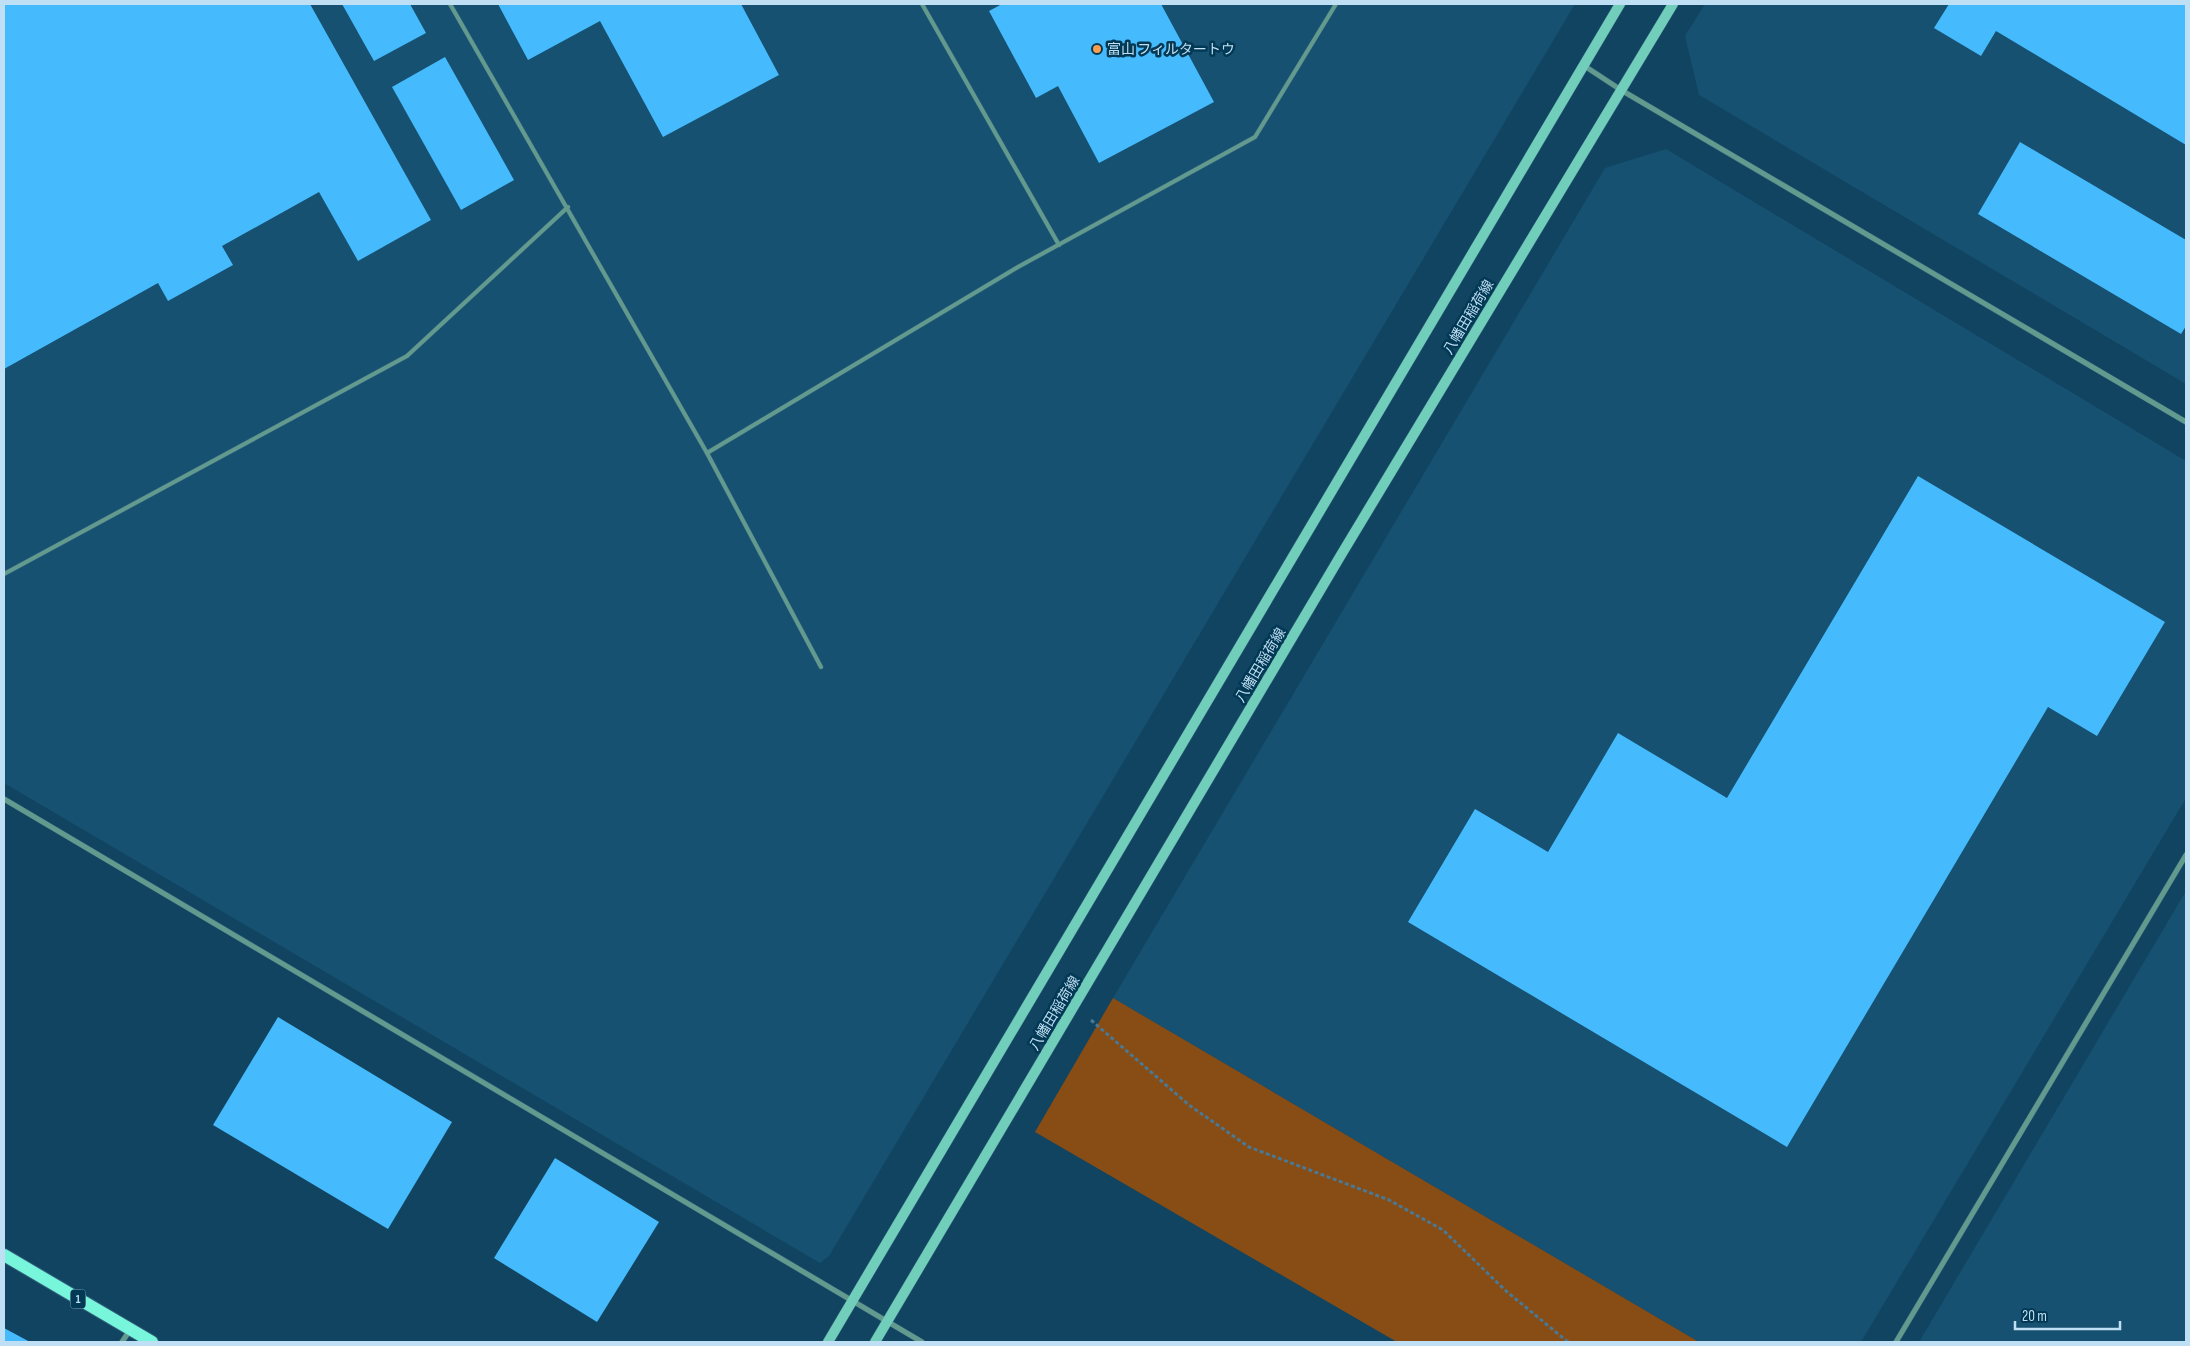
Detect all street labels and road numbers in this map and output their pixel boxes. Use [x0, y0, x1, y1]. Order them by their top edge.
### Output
street label: 八幡田稲荷線 [1440, 277, 1497, 358]
street label: 八幡田稲荷線 [1232, 625, 1289, 706]
street label: 八幡田稲荷線 [1026, 973, 1083, 1054]
road number: 1 [70, 1290, 86, 1308]

